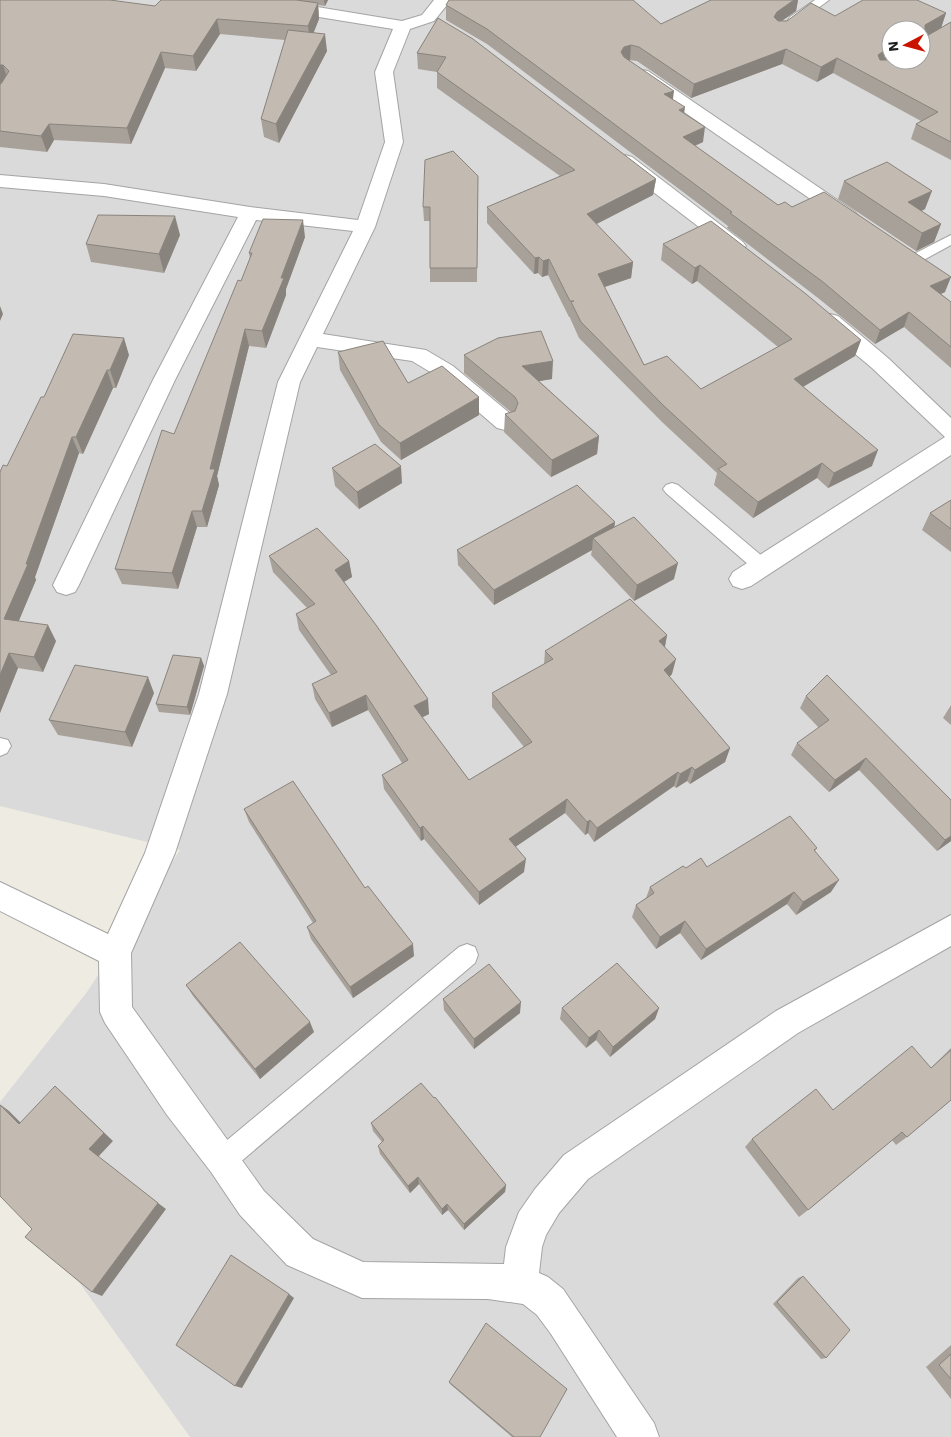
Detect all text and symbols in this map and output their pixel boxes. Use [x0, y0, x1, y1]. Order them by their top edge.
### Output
north arrow [881, 20, 931, 70]
text: N [885, 40, 902, 52]

